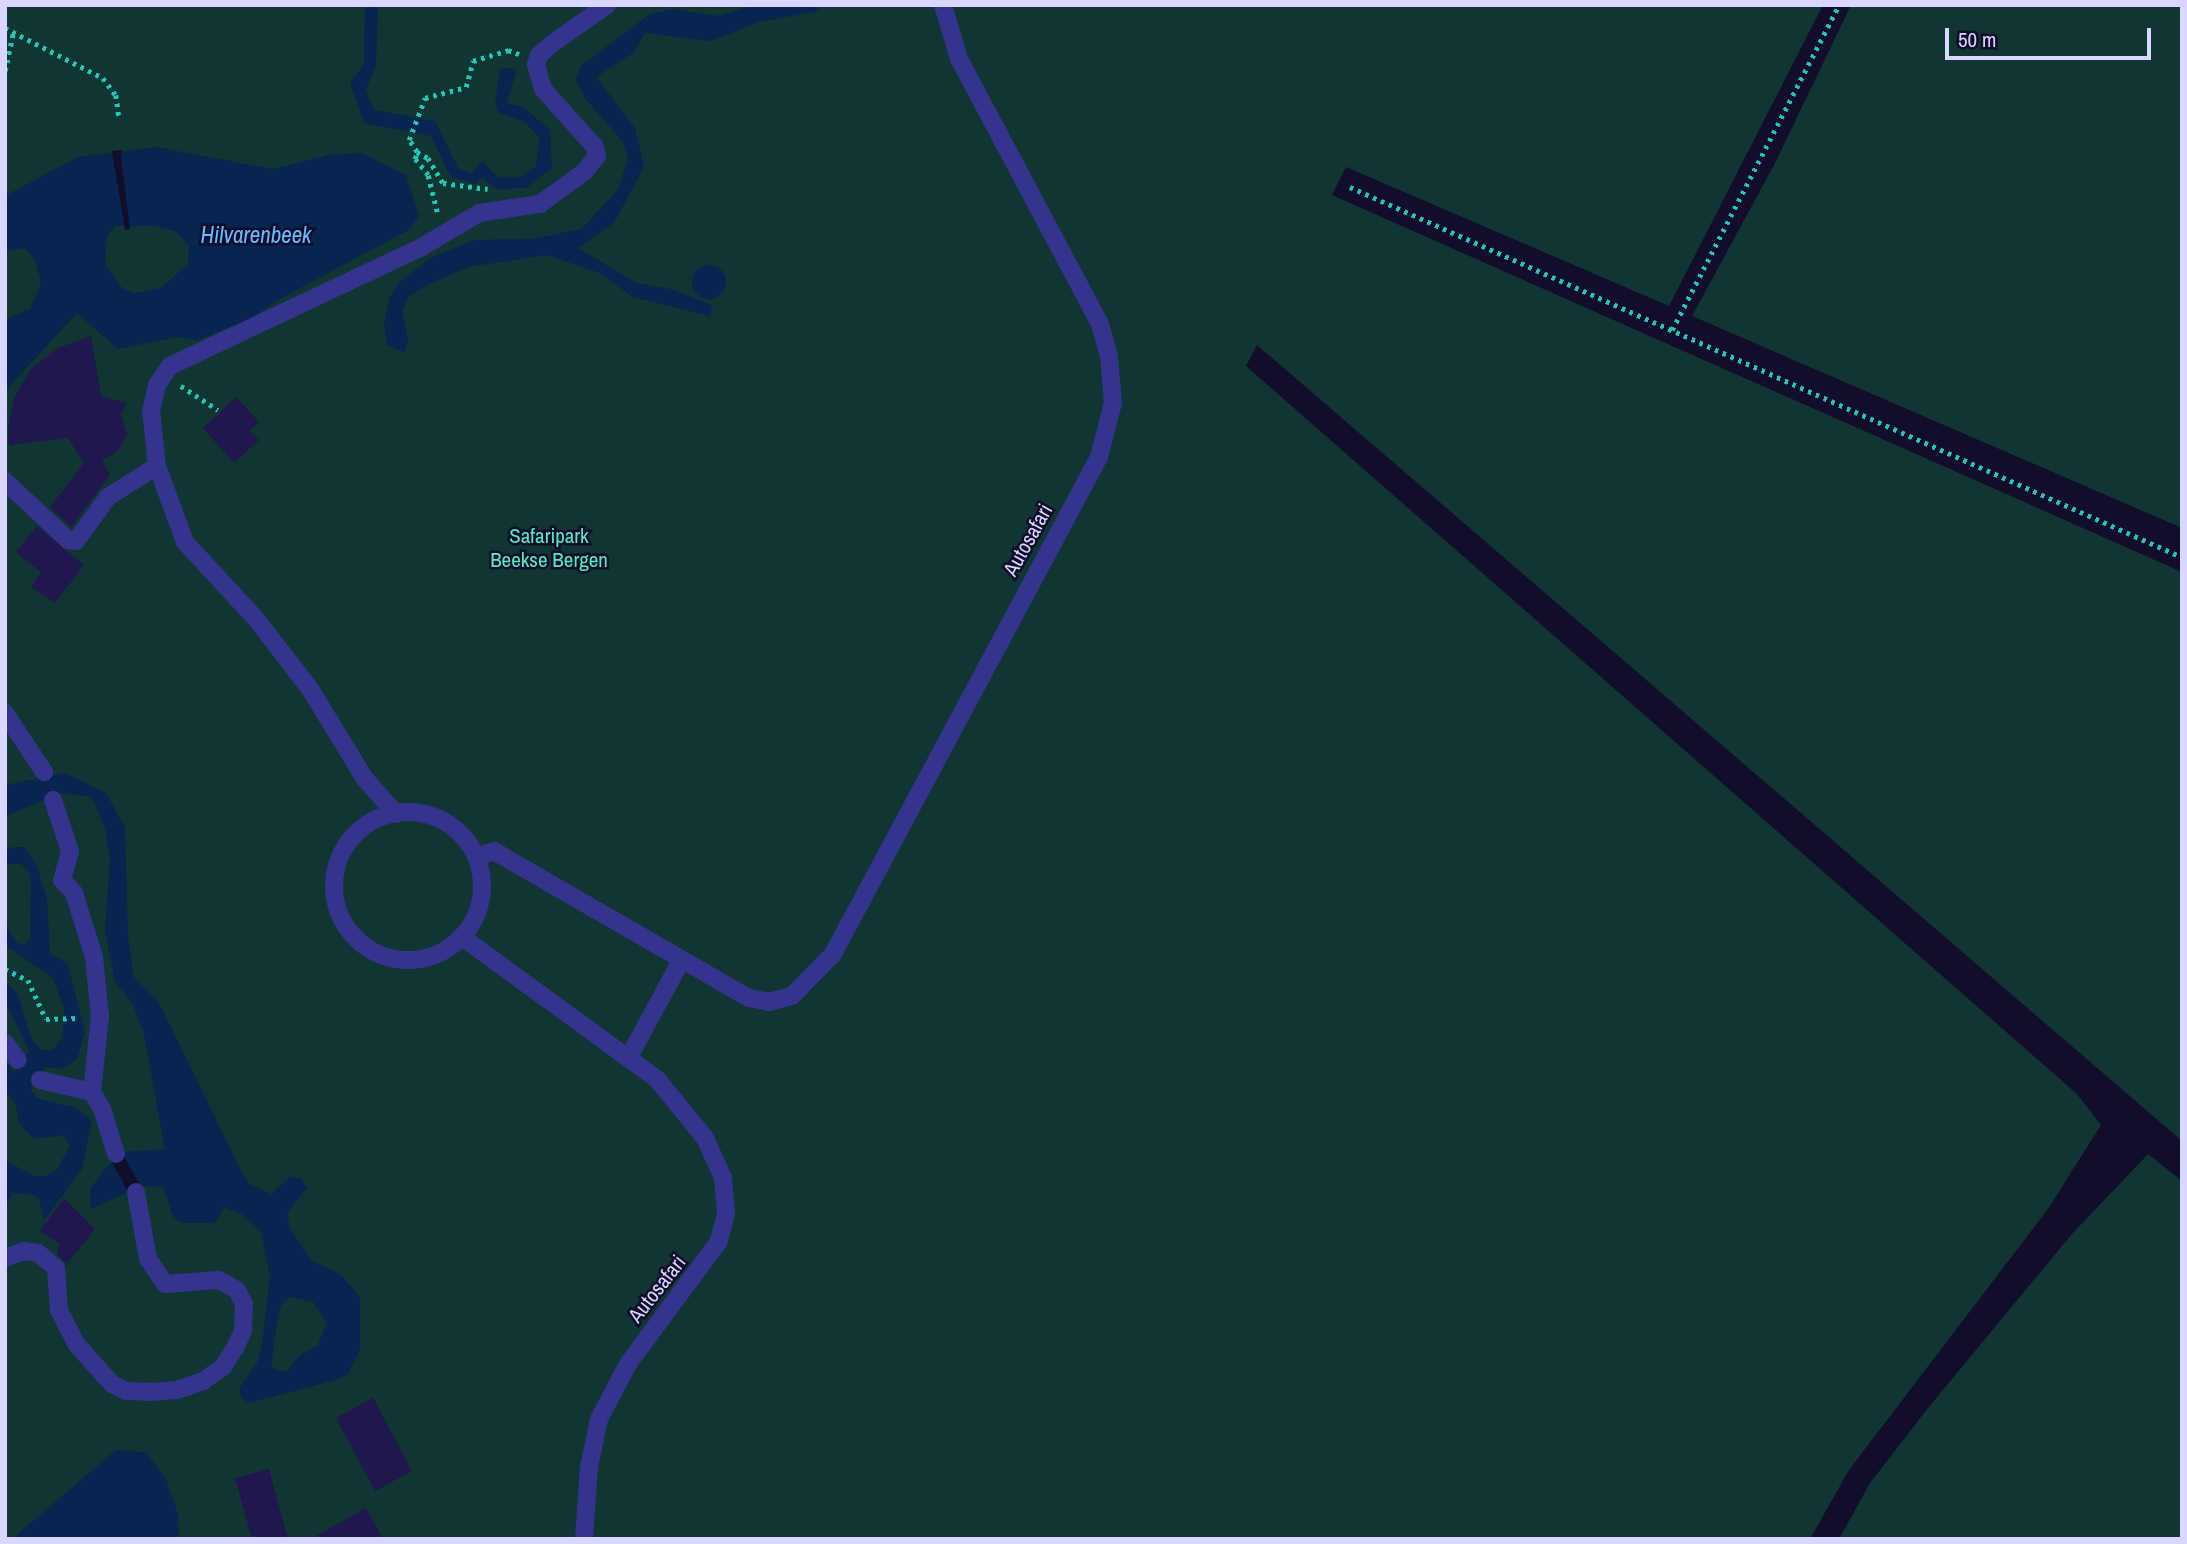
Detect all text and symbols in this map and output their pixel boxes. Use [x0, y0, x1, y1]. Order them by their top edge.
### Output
scale bar [1949, 14, 2156, 58]
text: 50 m [1958, 25, 1996, 54]
water label: Hilvarenbeek [200, 221, 312, 249]
street label: Autosafari [998, 500, 1058, 580]
park label: Safaripark Beekse Bergen [490, 523, 608, 573]
street label: Autosafari [623, 1250, 691, 1328]

